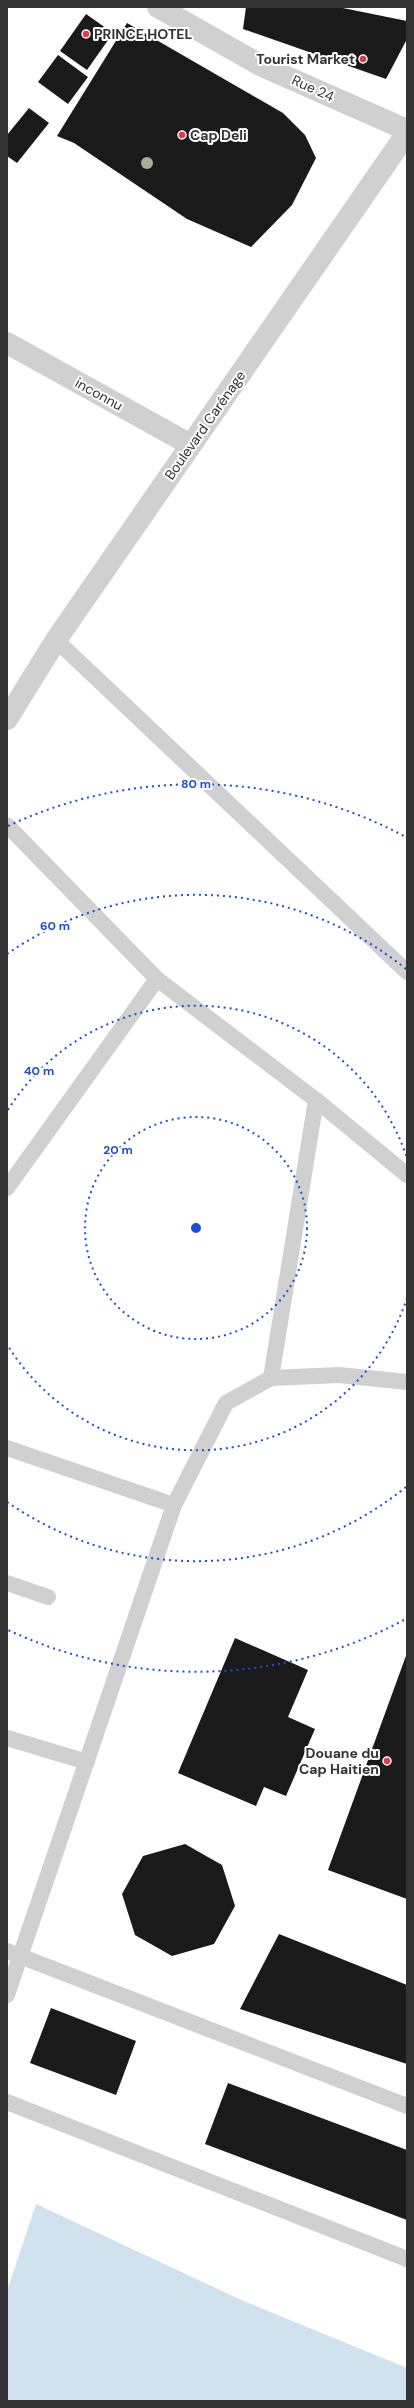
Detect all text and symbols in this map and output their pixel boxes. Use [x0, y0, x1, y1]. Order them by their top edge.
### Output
place label: PRINCE HOTEL [94, 25, 192, 43]
marker: PRINCE HOTEL [81, 29, 91, 39]
place label: Tourist Market [256, 50, 355, 68]
marker: Tourist Market [358, 54, 368, 64]
street label: Rue 24 [289, 71, 337, 105]
place label: Cap Deli [190, 126, 247, 144]
marker: Cap Deli [177, 130, 187, 140]
street label: Boulevard Carénage [161, 367, 249, 483]
street label: inconnu [72, 374, 126, 414]
text: 80 m [181, 776, 211, 792]
text: 60 m [40, 918, 70, 934]
text: 40 m [24, 1063, 54, 1079]
text: 20 m [103, 1142, 133, 1158]
centre of rings [189, 1221, 203, 1235]
place label: Douane du Cap Haitien [299, 1744, 379, 1778]
marker: Douane du Cap Haitien [382, 1756, 392, 1766]

